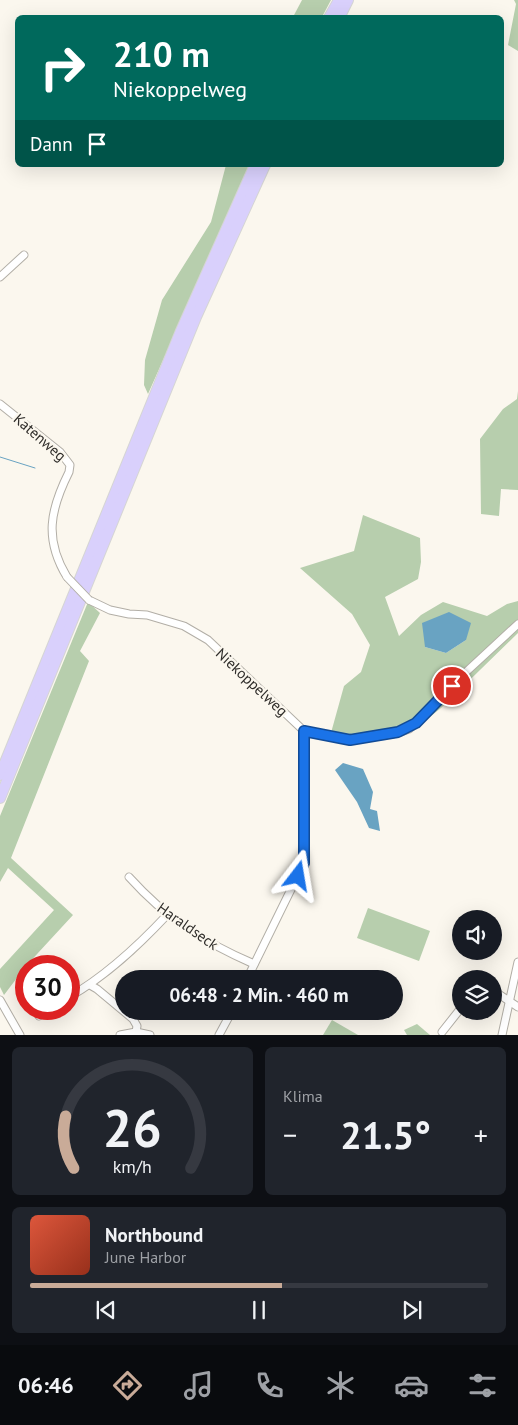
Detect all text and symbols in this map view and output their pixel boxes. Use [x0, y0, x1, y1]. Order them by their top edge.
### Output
text: 210 m [113, 31, 210, 77]
icon: right [30, 35, 95, 100]
text: Niekoppelweg [113, 75, 247, 103]
icon: arrive [83, 130, 111, 158]
text: Dann [30, 132, 73, 156]
street label: Katenweg [10, 409, 70, 465]
street label: Niekoppelweg [212, 644, 292, 720]
pin [431, 665, 473, 707]
icon: arrive [438, 672, 466, 700]
position arrow [271, 849, 323, 901]
street label: Haraldseck [154, 898, 223, 954]
map controls [452, 910, 502, 1020]
button: sound [452, 910, 502, 960]
speed limit sign: 30 [15, 955, 80, 1020]
button: layers [452, 970, 502, 1020]
text: 06:48 · 2 Min. · 460 m [169, 983, 349, 1007]
text: Klima [283, 1086, 323, 1106]
text: 26 [103, 1094, 162, 1161]
text: 21.5° [340, 1110, 431, 1159]
text: − [283, 1116, 297, 1153]
text: + [474, 1116, 488, 1153]
text: km/h [113, 1155, 152, 1178]
text: Northbound [105, 1223, 203, 1247]
text: June Harbor [105, 1247, 186, 1267]
icon: previous [92, 1296, 120, 1324]
icon: pause [245, 1296, 273, 1324]
icon: next [398, 1296, 426, 1324]
icon: directions [110, 1368, 145, 1403]
icon: music [181, 1368, 216, 1403]
icon: phone [252, 1368, 287, 1403]
icon: climate [323, 1368, 358, 1403]
icon: car [394, 1368, 429, 1403]
icon: filters [465, 1368, 500, 1403]
text: 06:46 [18, 1371, 74, 1399]

